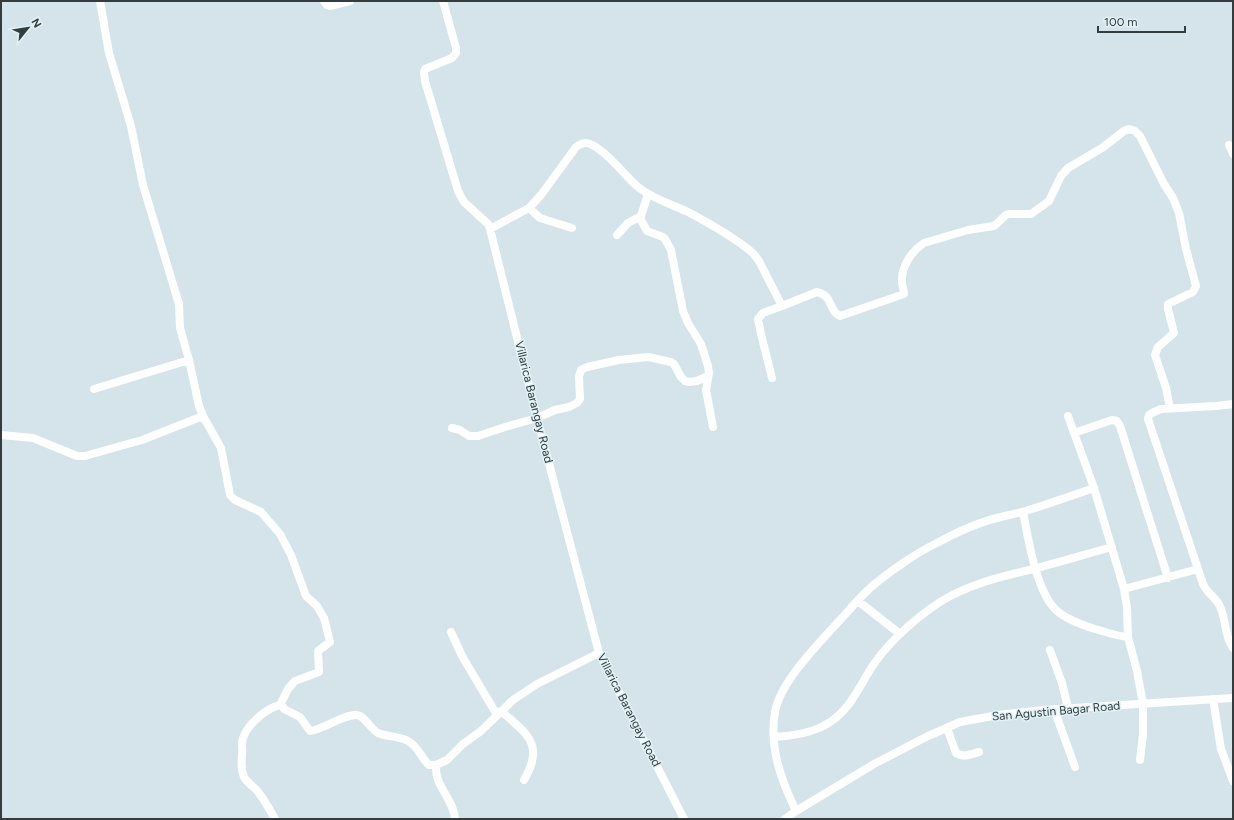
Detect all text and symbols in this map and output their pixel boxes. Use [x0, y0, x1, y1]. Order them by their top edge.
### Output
north arrow [8, 8, 48, 48]
scale bar [1098, 8, 1185, 34]
text: 100 m [1104, 15, 1138, 29]
text: N [28, 16, 44, 30]
street label: Villarica Barangay Road [512, 340, 556, 464]
street label: Villarica Barangay Road [594, 651, 664, 769]
street label: San Agustin Bagar Road [991, 698, 1121, 724]

